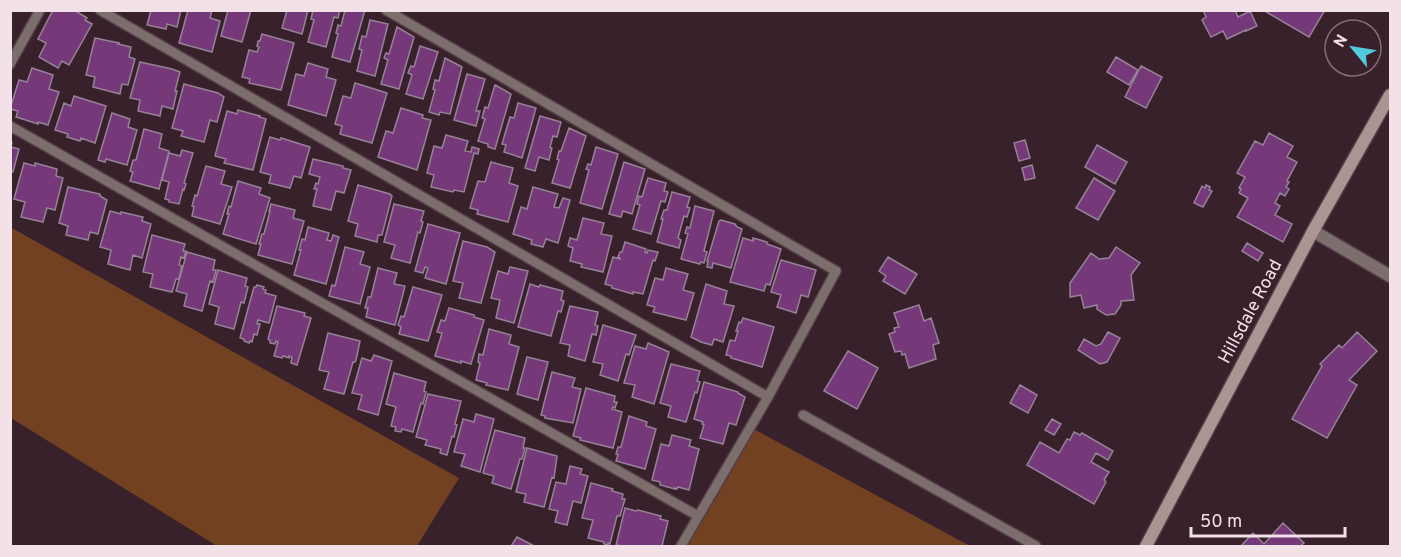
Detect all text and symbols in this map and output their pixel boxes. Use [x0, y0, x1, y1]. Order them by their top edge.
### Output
north arrow [1323, 18, 1383, 78]
text: N [1330, 32, 1353, 51]
street label: Hillsdale Road [1214, 256, 1288, 368]
scale bar [1191, 500, 1346, 538]
text: 50 m [1200, 511, 1242, 534]

